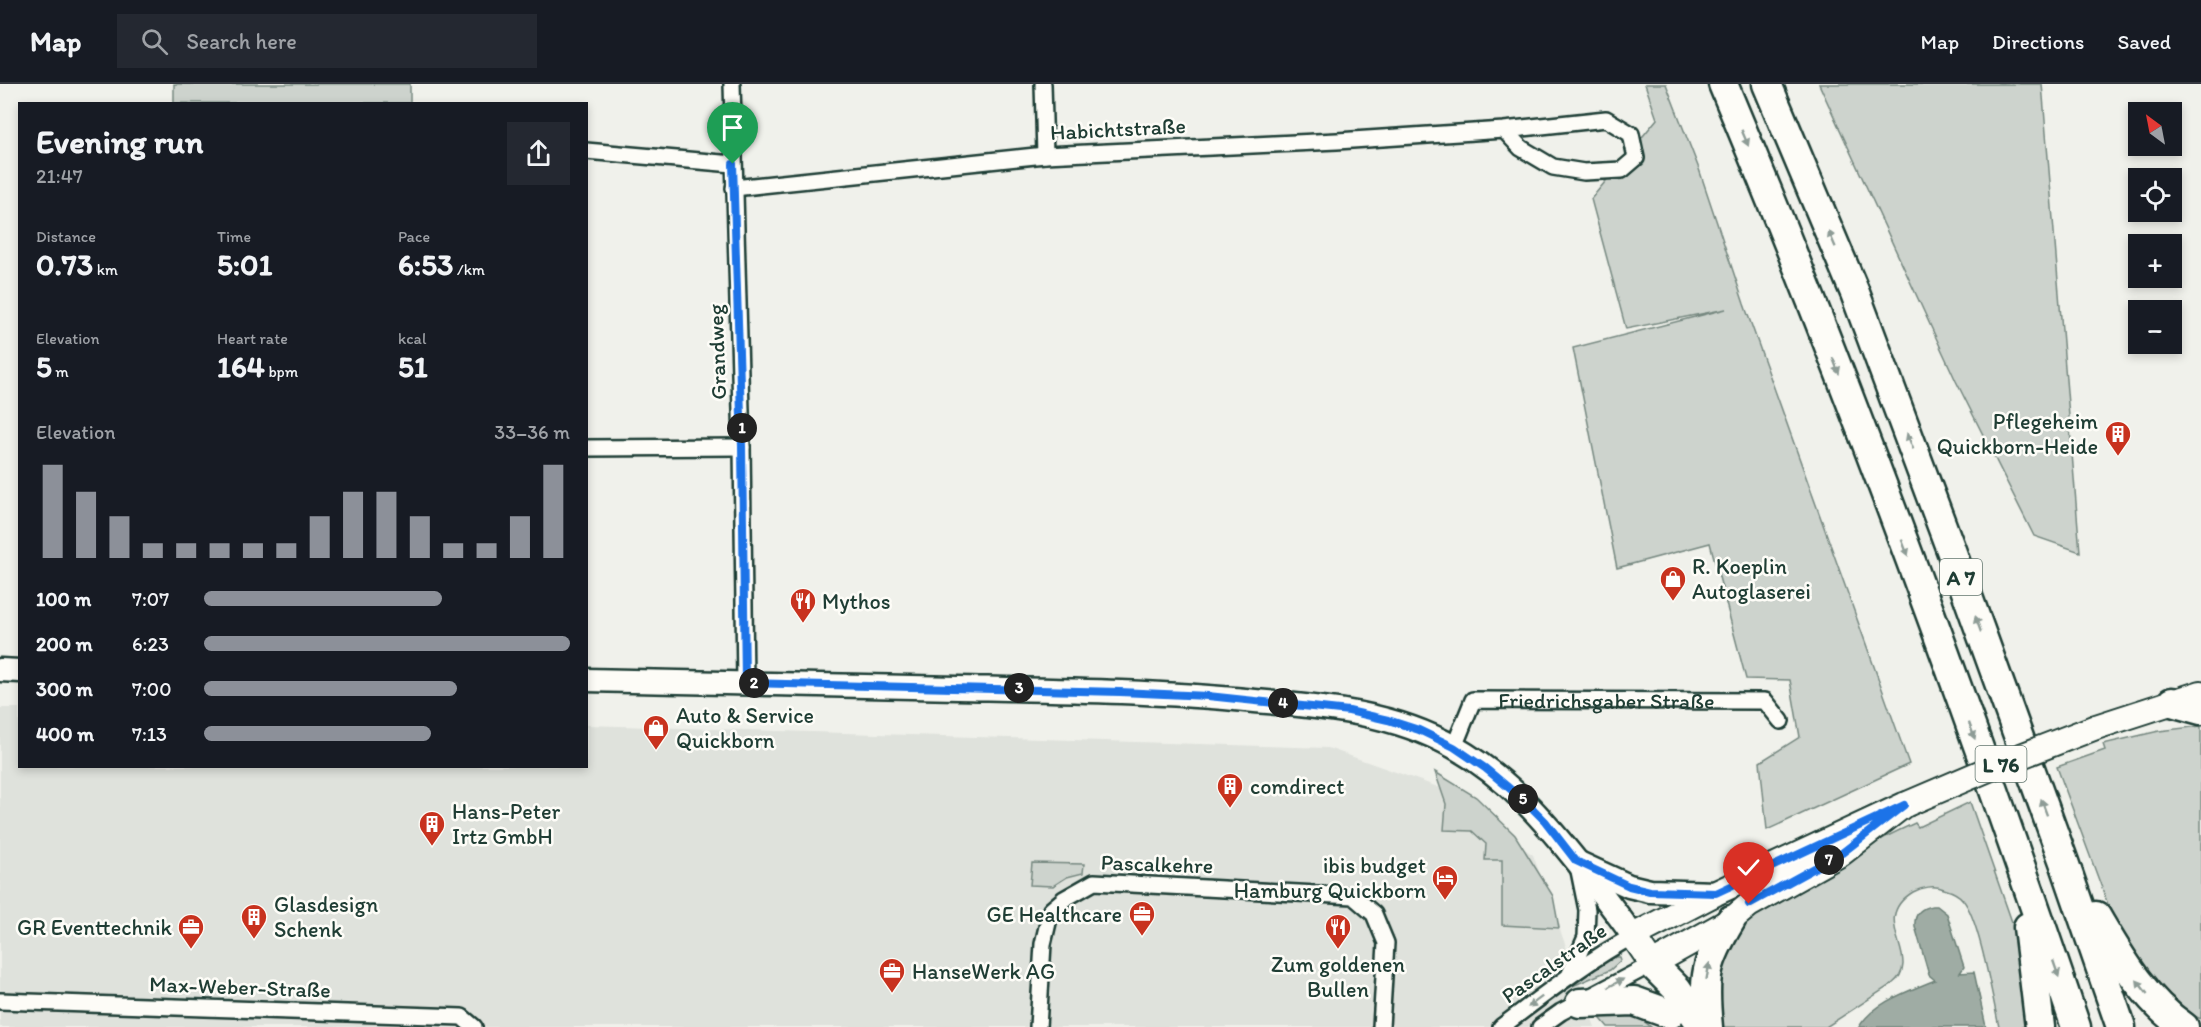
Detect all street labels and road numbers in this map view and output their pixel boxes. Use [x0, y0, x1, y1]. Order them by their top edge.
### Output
street label: Habichtstraße [1049, 112, 1187, 146]
street label: Grandweg [702, 303, 732, 400]
road number: A 7 [1940, 559, 1982, 595]
street label: Friedrichsgaber Straße [1498, 687, 1714, 714]
road number: L 76 [1976, 746, 2026, 782]
street label: Pascalkehre [1100, 849, 1214, 879]
street label: Pascalstraße [1496, 917, 1612, 1009]
street label: Max-Weber-Straße [149, 970, 331, 1004]

